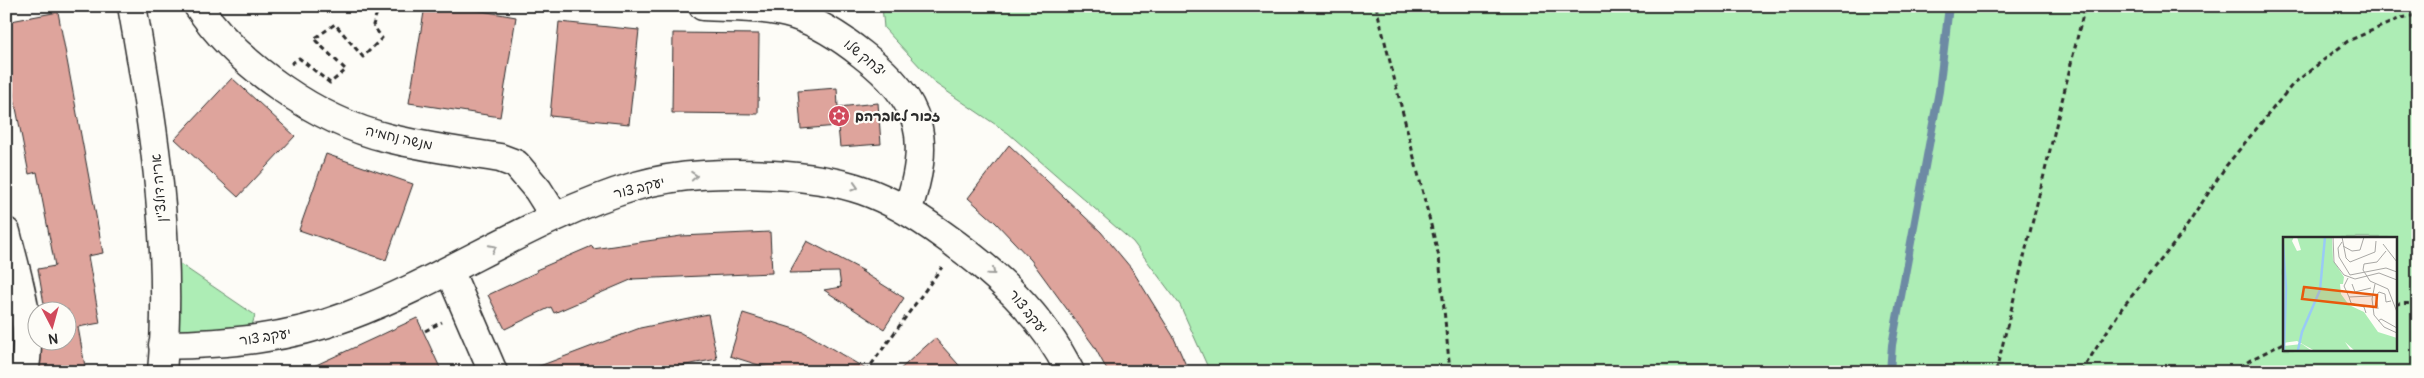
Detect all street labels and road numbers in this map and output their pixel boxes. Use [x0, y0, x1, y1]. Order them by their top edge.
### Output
street label: יצחק שלו [841, 36, 889, 80]
street label: מנשה נחמיה [364, 122, 434, 154]
street label: אריה דולצ'ין [148, 153, 170, 223]
street label: יעקב צור [612, 173, 666, 203]
street label: יעקב צור [1005, 286, 1051, 338]
street label: יעקב צור [238, 325, 292, 349]

